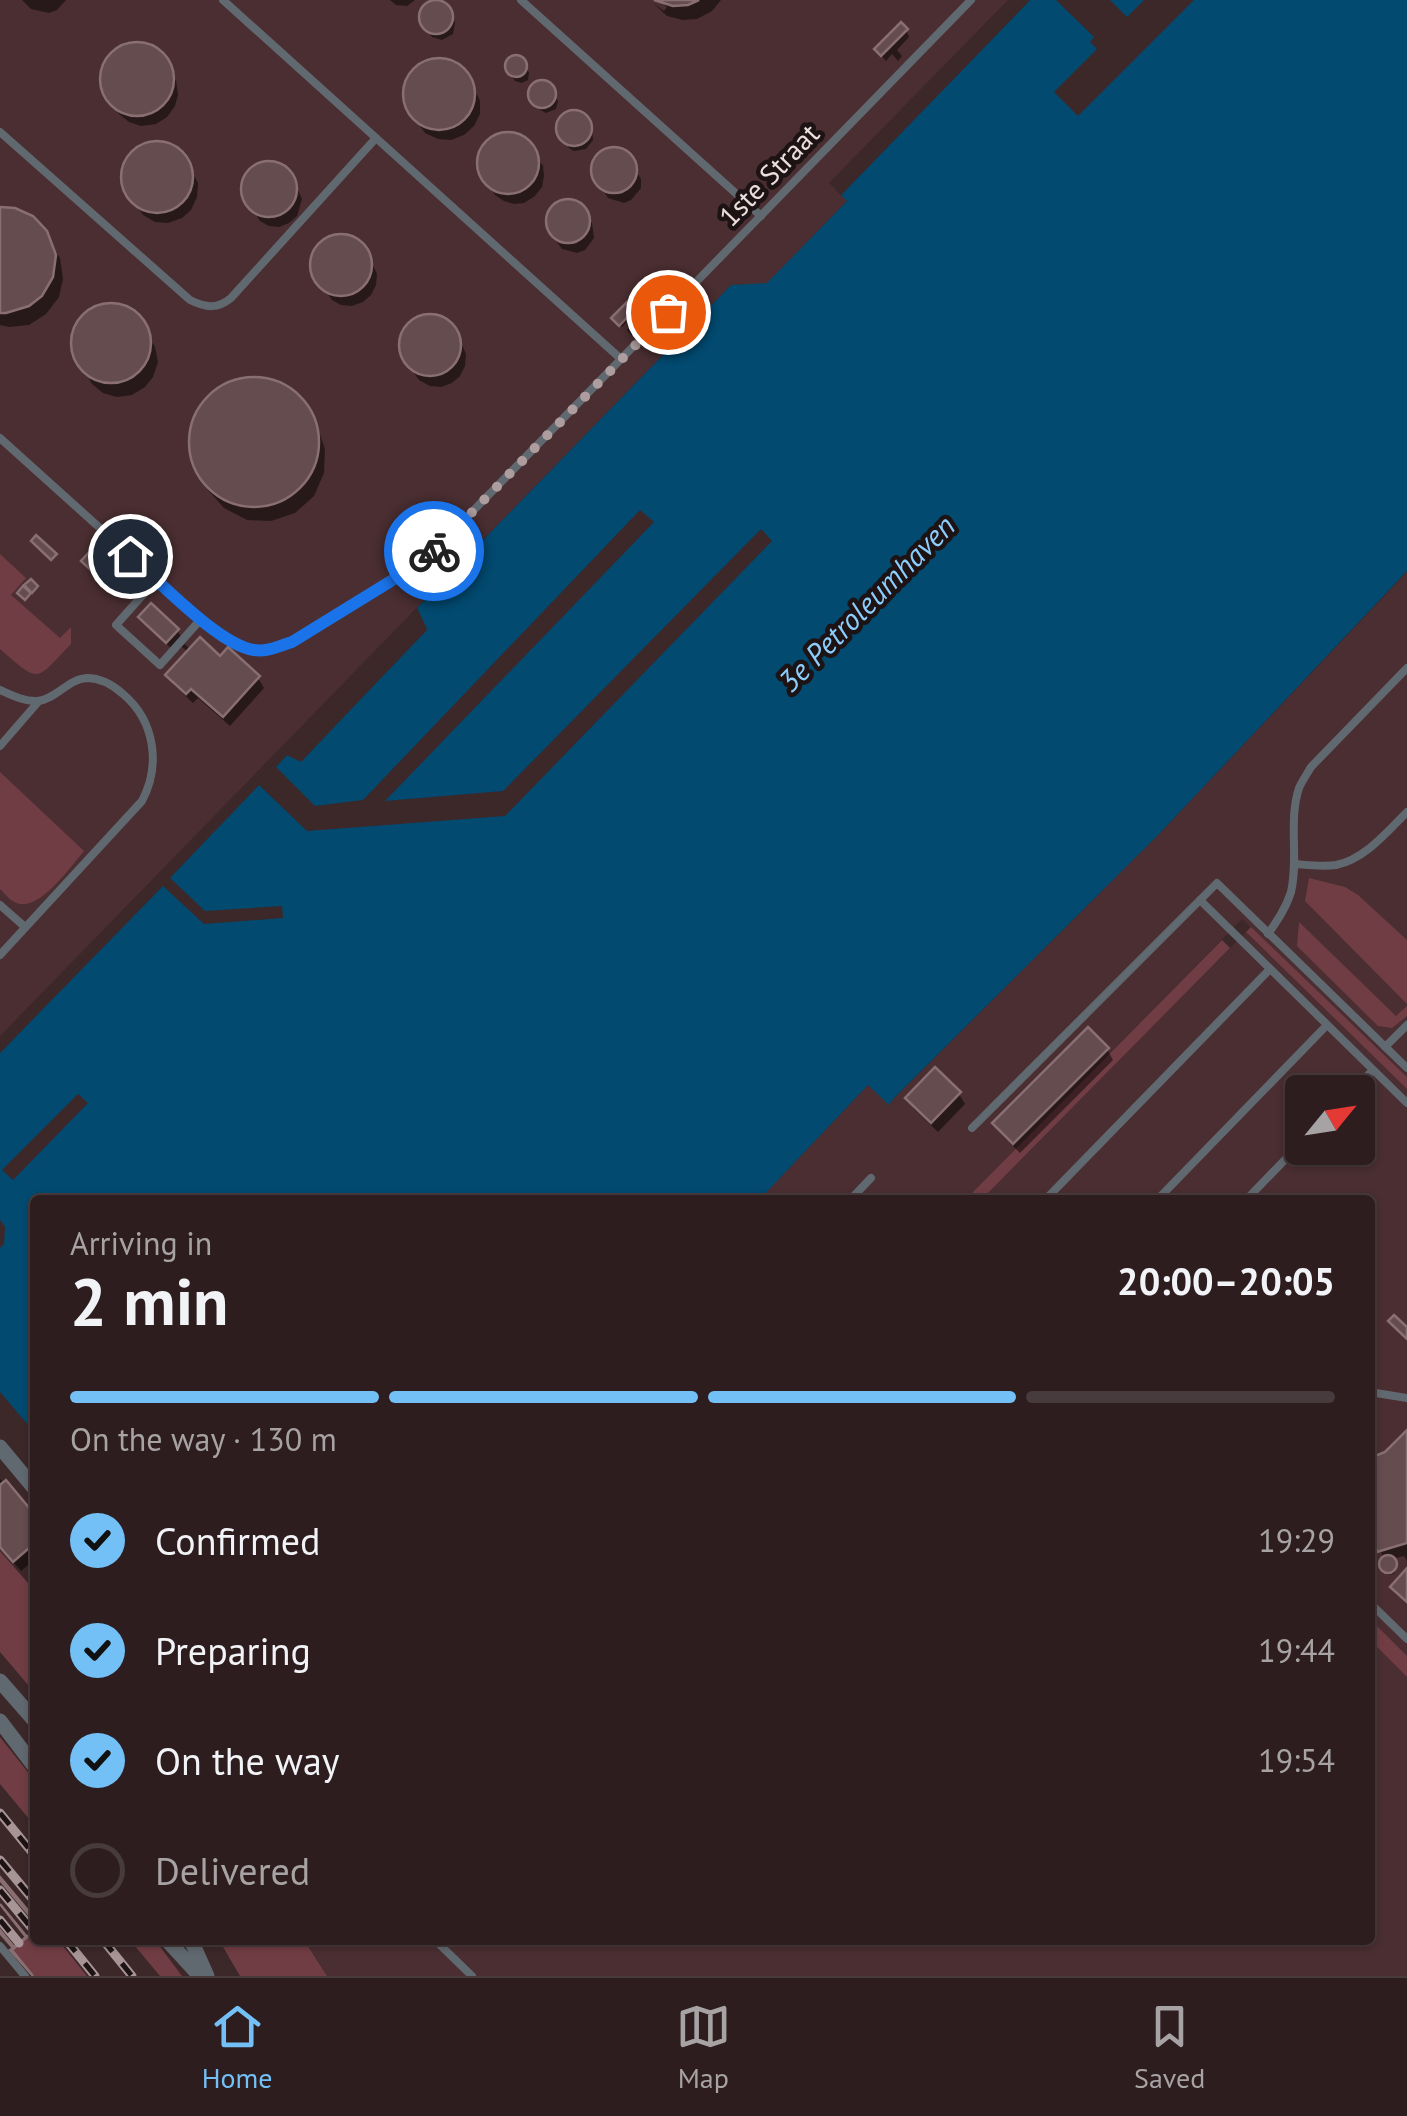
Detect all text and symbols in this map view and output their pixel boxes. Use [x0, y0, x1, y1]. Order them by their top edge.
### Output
street label: 1ste Straat [710, 115, 827, 234]
pin [626, 270, 711, 355]
icon: bag [641, 285, 696, 340]
courier [384, 501, 484, 601]
water label: 3e Petroleumhaven [769, 506, 963, 700]
pin [88, 514, 173, 599]
icon: bike [407, 524, 462, 579]
icon: home [103, 529, 158, 584]
north arrow [1285, 1075, 1375, 1165]
map controls [1285, 1075, 1375, 1165]
text: Arriving in [70, 1222, 212, 1264]
text: 20:00–20:05 [1117, 1256, 1335, 1305]
text: 2 min [70, 1259, 229, 1343]
text: On the way · 130 m [70, 1418, 337, 1460]
icon: check [70, 1513, 125, 1568]
text: Confirmed [155, 1516, 321, 1565]
text: 19:29 [1258, 1519, 1335, 1561]
icon: check [70, 1623, 125, 1678]
text: Preparing [155, 1626, 311, 1675]
text: 19:44 [1258, 1629, 1335, 1671]
icon: check [70, 1733, 125, 1788]
text: On the way [155, 1736, 340, 1785]
text: 19:54 [1258, 1739, 1335, 1781]
text: Delivered [155, 1846, 310, 1895]
tab: Home [202, 1999, 272, 2096]
tab: Map [676, 1999, 731, 2096]
tab: Saved [1134, 1999, 1205, 2096]

